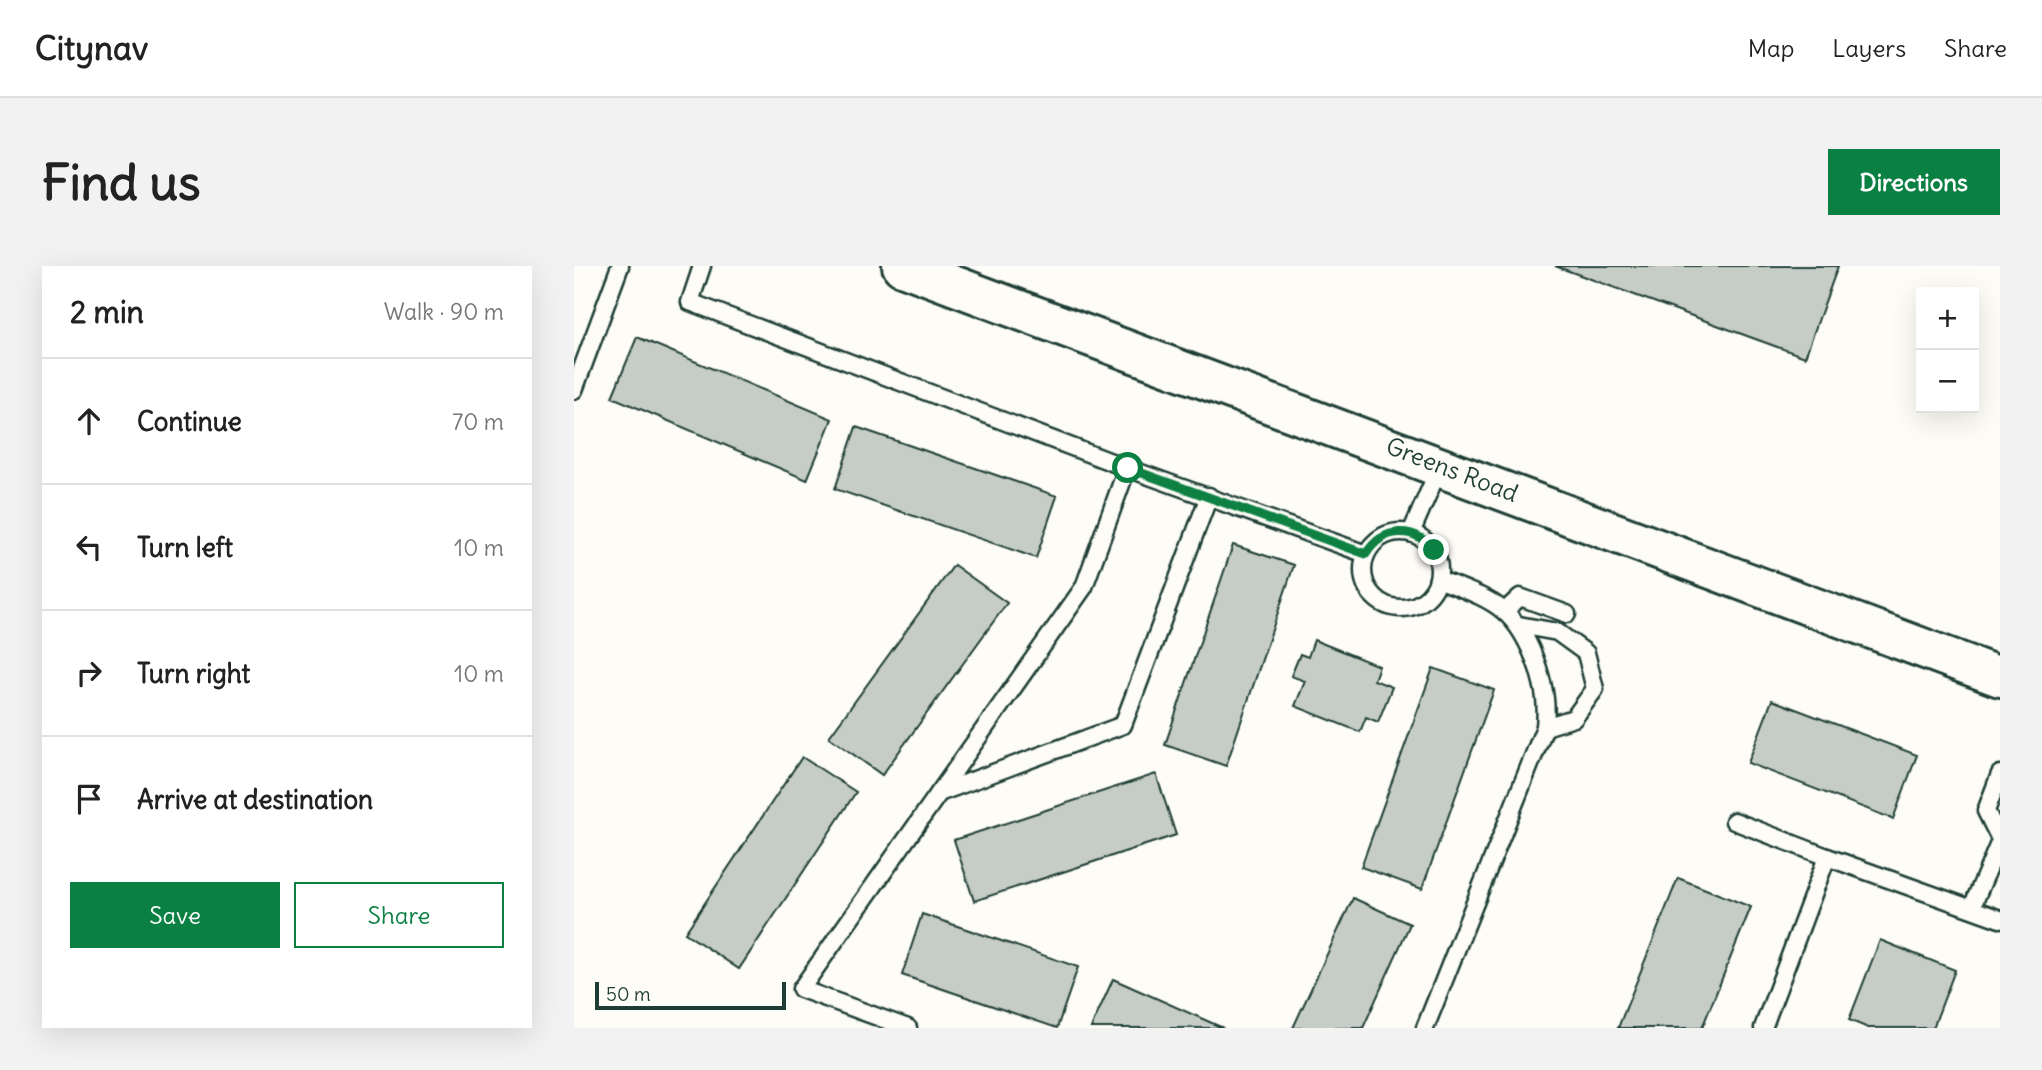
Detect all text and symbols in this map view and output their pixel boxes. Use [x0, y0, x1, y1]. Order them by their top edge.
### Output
text: Citynav [35, 27, 148, 69]
text: Map [1748, 33, 1794, 63]
text: Layers [1832, 33, 1906, 63]
text: Share [1944, 33, 2007, 63]
button: Directions [1828, 149, 2000, 215]
text: Find us [42, 152, 200, 213]
map controls [1916, 287, 1979, 413]
button: + [1916, 287, 1979, 350]
text: 2 min [70, 293, 144, 331]
text: Walk · 90 m [384, 297, 504, 326]
button: − [1916, 350, 1979, 413]
icon: ahead [70, 402, 108, 440]
text: Continue [137, 405, 242, 438]
text: 70 m [452, 407, 504, 436]
street label: Greens Road [1382, 430, 1523, 508]
route start [1112, 452, 1143, 483]
icon: left [70, 528, 108, 566]
text: Turn left [137, 531, 233, 564]
text: 10 m [454, 533, 504, 562]
route end [1418, 534, 1449, 565]
icon: right [70, 654, 108, 692]
text: Turn right [137, 657, 250, 690]
text: 10 m [454, 659, 504, 688]
icon: arrive [70, 780, 108, 818]
text: Arrive at destination [137, 783, 373, 816]
button: Save [70, 882, 280, 948]
button: Share [294, 882, 504, 948]
scale bar [595, 979, 786, 1011]
text: 50 m [606, 982, 651, 1006]

